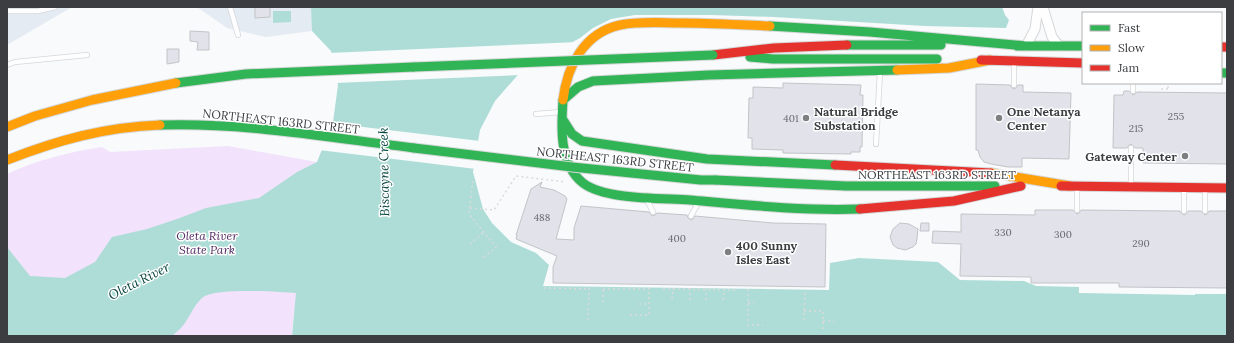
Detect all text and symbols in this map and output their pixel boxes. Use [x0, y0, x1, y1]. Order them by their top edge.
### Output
legend [1082, 12, 1222, 84]
text: Fast [1118, 20, 1141, 35]
text: Slow [1118, 40, 1145, 55]
text: Jam [1117, 60, 1139, 75]
place label: Natural Bridge Substation [814, 104, 899, 133]
place label: One Netanya Center [1007, 104, 1081, 133]
street label: NORTHEAST 163RD STREET [202, 105, 361, 137]
house number: 255 [1168, 110, 1184, 123]
house number: 401 [783, 112, 799, 125]
marker: Natural Bridge Substation [801, 113, 811, 123]
marker: One Netanya Center [994, 113, 1004, 123]
house number: 215 [1129, 122, 1143, 135]
water label: Biscayne Creek [375, 127, 393, 217]
street label: NORTHEAST 163RD STREET [536, 143, 695, 175]
place label: Gateway Center [1085, 149, 1177, 164]
marker: Gateway Center [1180, 151, 1190, 161]
street label: NORTHEAST 163RD STREET [858, 167, 1016, 182]
house number: 488 [534, 211, 551, 224]
house number: 330 [994, 226, 1012, 239]
park label: Oleta River State Park [176, 228, 238, 257]
house number: 300 [1054, 228, 1072, 241]
house number: 400 [668, 232, 686, 245]
house number: 290 [1132, 237, 1150, 250]
place label: 400 Sunny Isles East [736, 238, 798, 267]
marker: 400 Sunny Isles East [723, 247, 733, 257]
water label: Oleta River [105, 258, 173, 304]

